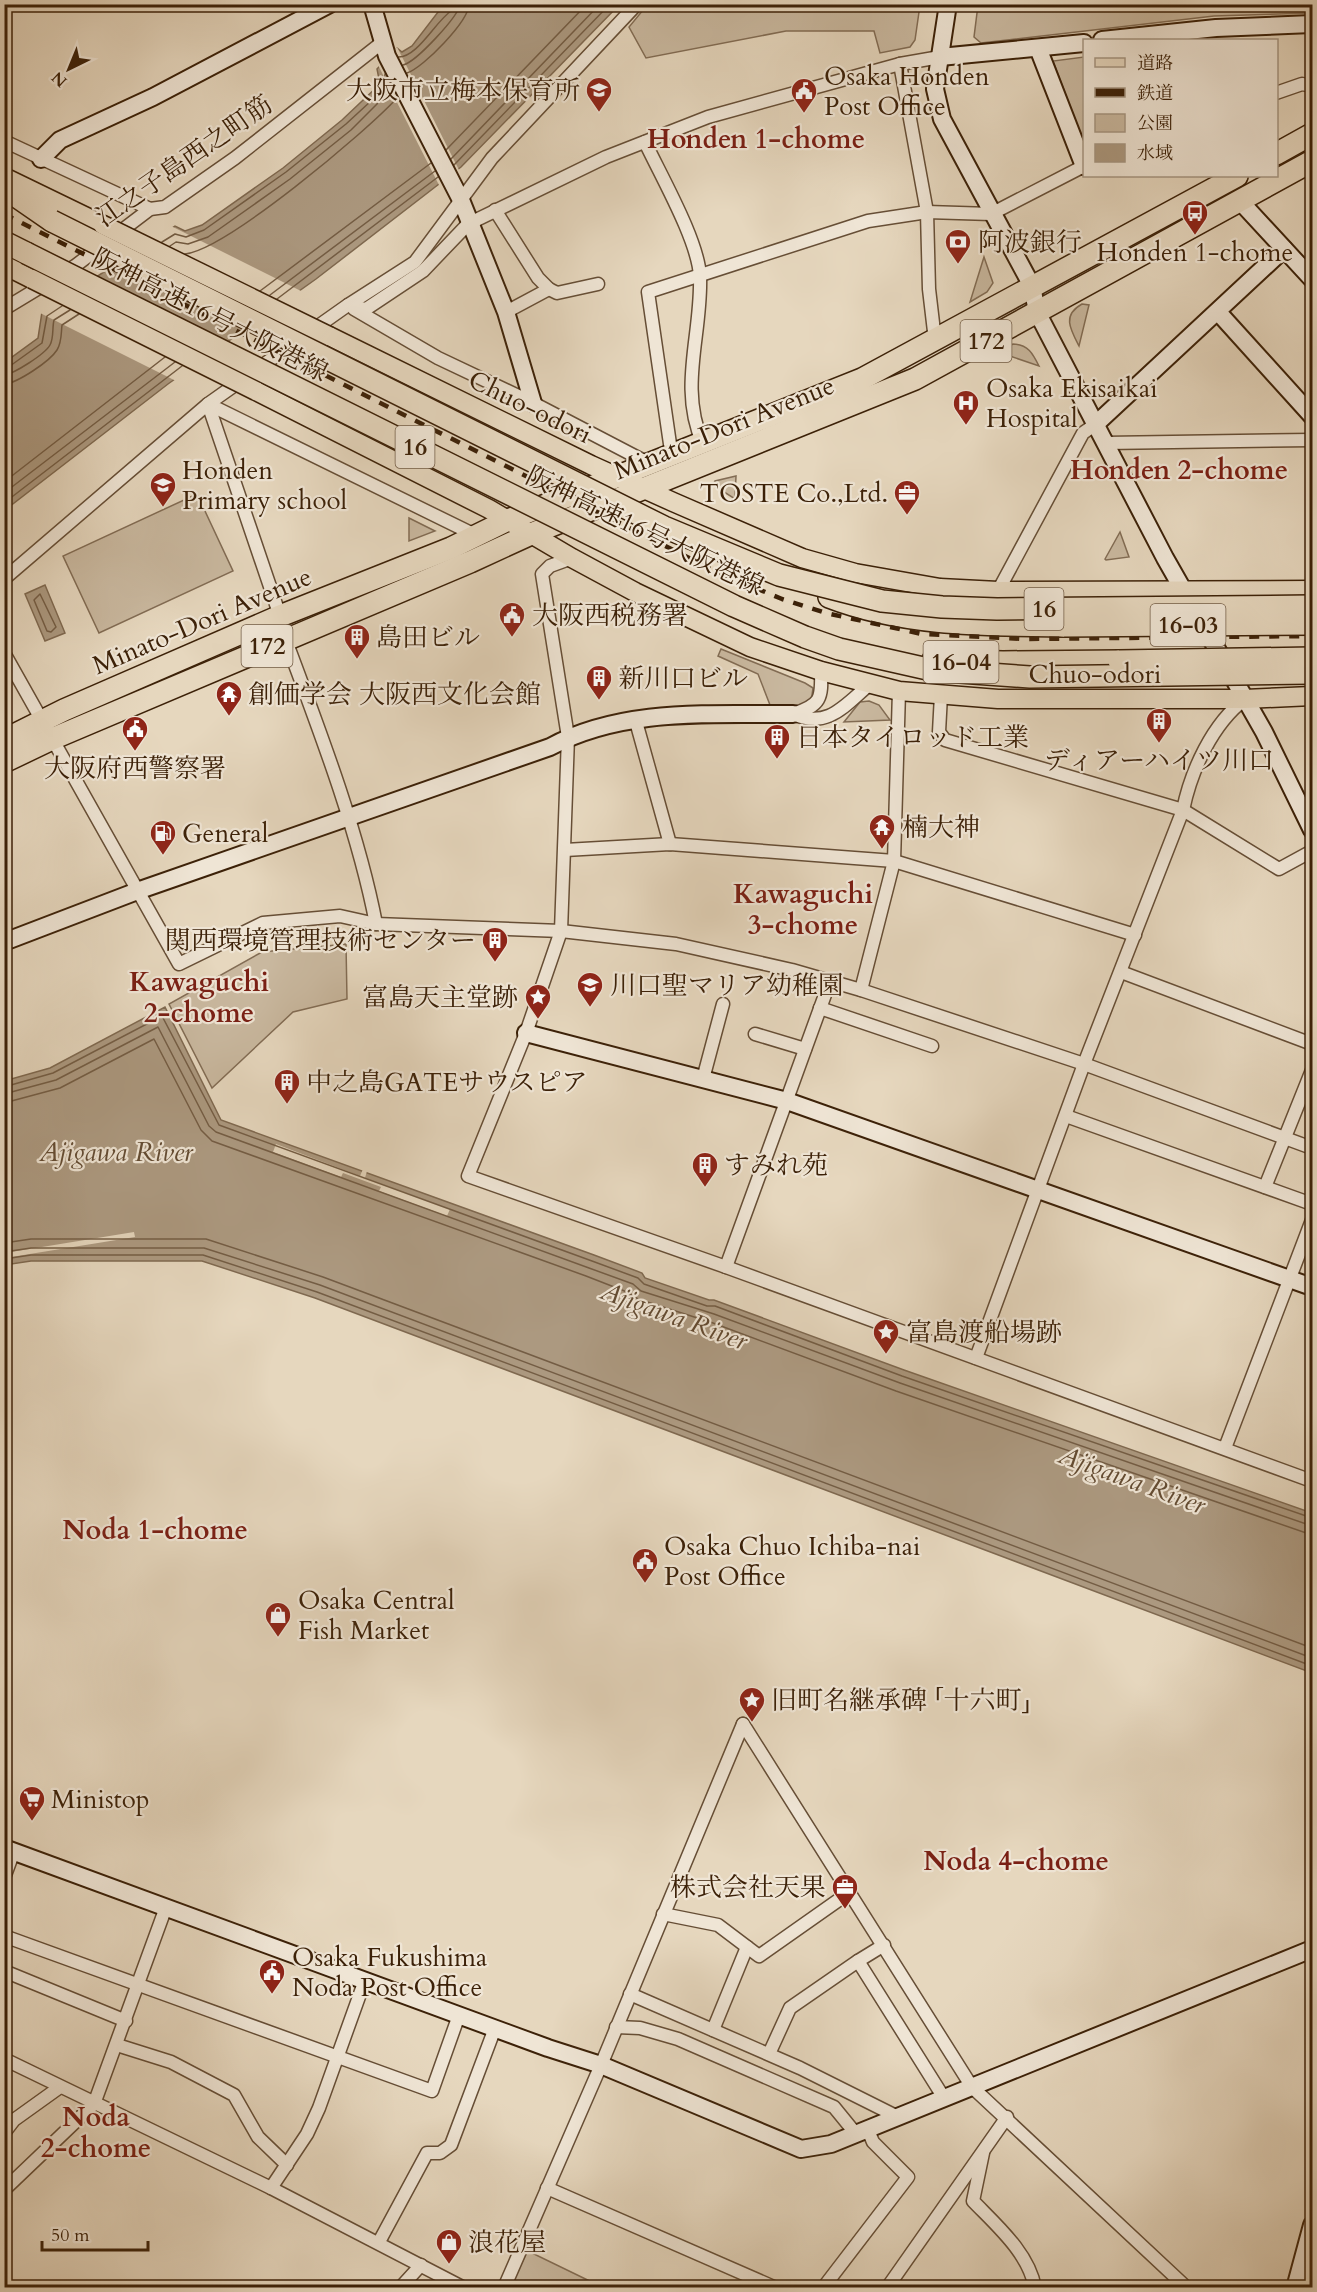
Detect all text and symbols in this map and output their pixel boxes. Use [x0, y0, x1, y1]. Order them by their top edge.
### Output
north arrow [39, 39, 99, 99]
legend [1083, 39, 1278, 177]
text: 道路 [1137, 51, 1173, 76]
place label: Osaka Honden Post Office [824, 59, 990, 124]
text: N [47, 66, 72, 92]
place label: 大阪市立梅本保育所 [346, 73, 580, 108]
school or university icon: 大阪市立梅本保育所 [584, 75, 614, 113]
public building icon: Osaka Honden Post Office [789, 76, 819, 114]
text: 鉄道 [1137, 81, 1173, 106]
street label: 江之子島西之町筋 [89, 87, 279, 235]
text: 公園 [1137, 111, 1173, 136]
district label: Honden 1-chome [647, 121, 865, 158]
text: 水域 [1137, 141, 1173, 166]
bus stop icon: Honden 1-chome [1180, 198, 1210, 236]
place label: 阿波銀行 [978, 225, 1082, 260]
bank icon: 阿波銀行 [943, 227, 973, 265]
place label: Honden 1-chome [1097, 235, 1293, 270]
street label: 阪神高速16号大阪港線 [86, 240, 334, 390]
road number: 172 [960, 320, 1012, 362]
street label: Chuo-odori [463, 362, 597, 452]
street label: Minato-Dori Avenue [609, 368, 839, 488]
place label: Osaka Ekisaikai Hospital [986, 371, 1158, 436]
hospital icon: Osaka Ekisaikai Hospital [951, 388, 981, 426]
road number: 16 [396, 426, 434, 468]
district label: Honden 2-chome [1070, 452, 1288, 489]
place label: Honden Primary school [182, 453, 348, 518]
street label: 阪神高速16号大阪港線 [520, 458, 770, 604]
school or university icon: Honden Primary school [148, 470, 178, 508]
place label: TOSTE Co.,Ltd. [700, 476, 888, 511]
office icon: TOSTE Co.,Ltd. [892, 478, 922, 516]
street label: Minato-Dori Avenue [87, 559, 317, 683]
road number: 16 [1024, 588, 1064, 630]
place label: 大阪西税務署 [532, 598, 688, 633]
public building icon: 大阪西税務署 [497, 600, 527, 638]
road number: 16-03 [1150, 604, 1226, 646]
place label: 島田ビル [376, 620, 480, 655]
building icon: 島田ビル [342, 622, 372, 660]
road number: 172 [242, 625, 292, 667]
road number: 16-04 [924, 641, 998, 683]
street label: Chuo-odori [1029, 657, 1161, 692]
place label: 新川口ビル [618, 661, 748, 696]
building icon: 新川口ビル [584, 663, 614, 701]
place label: 創価学会 大阪西文化会館 [248, 677, 541, 712]
temple icon: 創価学会 大阪西文化会館 [214, 679, 244, 717]
building icon: ディアーハイツ川口 [1144, 706, 1174, 744]
public building icon: 大阪府西警察署 [120, 714, 150, 752]
place label: 日本タイロッド工業 [796, 720, 1029, 755]
building icon: 日本タイロッド工業 [762, 722, 792, 760]
place label: ディアーハイツ川口 [1044, 743, 1274, 778]
place label: 大阪府西警察署 [44, 751, 226, 786]
place label: 楠大神 [902, 810, 980, 845]
temple icon: 楠大神 [867, 812, 897, 850]
place label: General [182, 816, 269, 851]
fuel station icon: General [148, 818, 178, 856]
district label: Kawaguchi 3-chome [733, 876, 873, 944]
place label: 関西環境管理技術センター [165, 923, 476, 958]
building icon: 関西環境管理技術センター [480, 925, 510, 963]
district label: Kawaguchi 2-chome [129, 964, 269, 1032]
place label: 川口聖マリア幼稚園 [610, 968, 844, 1003]
school or university icon: 川口聖マリア幼稚園 [575, 970, 605, 1008]
place label: 富島天主堂跡 [362, 980, 518, 1015]
place icon: 富島天主堂跡 [523, 982, 553, 1020]
place label: 中之島GATEサウスピア [306, 1065, 587, 1100]
building icon: 中之島GATEサウスピア [272, 1067, 302, 1105]
water label: Ajigawa River [38, 1134, 194, 1171]
place label: すみれ苑 [724, 1148, 828, 1183]
building icon: すみれ苑 [690, 1150, 720, 1188]
water label: Ajigawa River [594, 1272, 754, 1360]
place label: 富島渡船場跡 [906, 1315, 1062, 1350]
place icon: 富島渡船場跡 [871, 1317, 901, 1355]
water label: Ajigawa River [1052, 1436, 1212, 1524]
district label: Noda 1-chome [62, 1512, 248, 1549]
place label: Osaka Chuo Ichiba-nai Post Office [664, 1529, 920, 1594]
public building icon: Osaka Chuo Ichiba-nai Post Office [630, 1546, 660, 1584]
place label: Osaka Central Fish Market [298, 1583, 455, 1648]
shop icon: Osaka Central Fish Market [263, 1600, 293, 1638]
place label: 旧町名継承碑 「十六町」 [771, 1683, 1031, 1718]
place icon: 旧町名継承碑 「十六町」 [737, 1685, 767, 1723]
place label: Ministop [51, 1782, 150, 1817]
supermarket icon: Ministop [17, 1784, 47, 1822]
district label: Noda 4-chome [923, 1843, 1109, 1880]
place label: 株式会社天果 [670, 1870, 826, 1905]
office icon: 株式会社天果 [830, 1872, 860, 1910]
place label: Osaka Fukushima Noda Post Office [292, 1940, 487, 2005]
public building icon: Osaka Fukushima Noda Post Office [257, 1957, 287, 1995]
district label: Noda 2-chome [41, 2099, 151, 2167]
scale bar [42, 2214, 148, 2252]
text: 50 m [51, 2223, 90, 2248]
place label: 浪花屋 [468, 2225, 546, 2260]
shop icon: 浪花屋 [434, 2227, 464, 2265]

